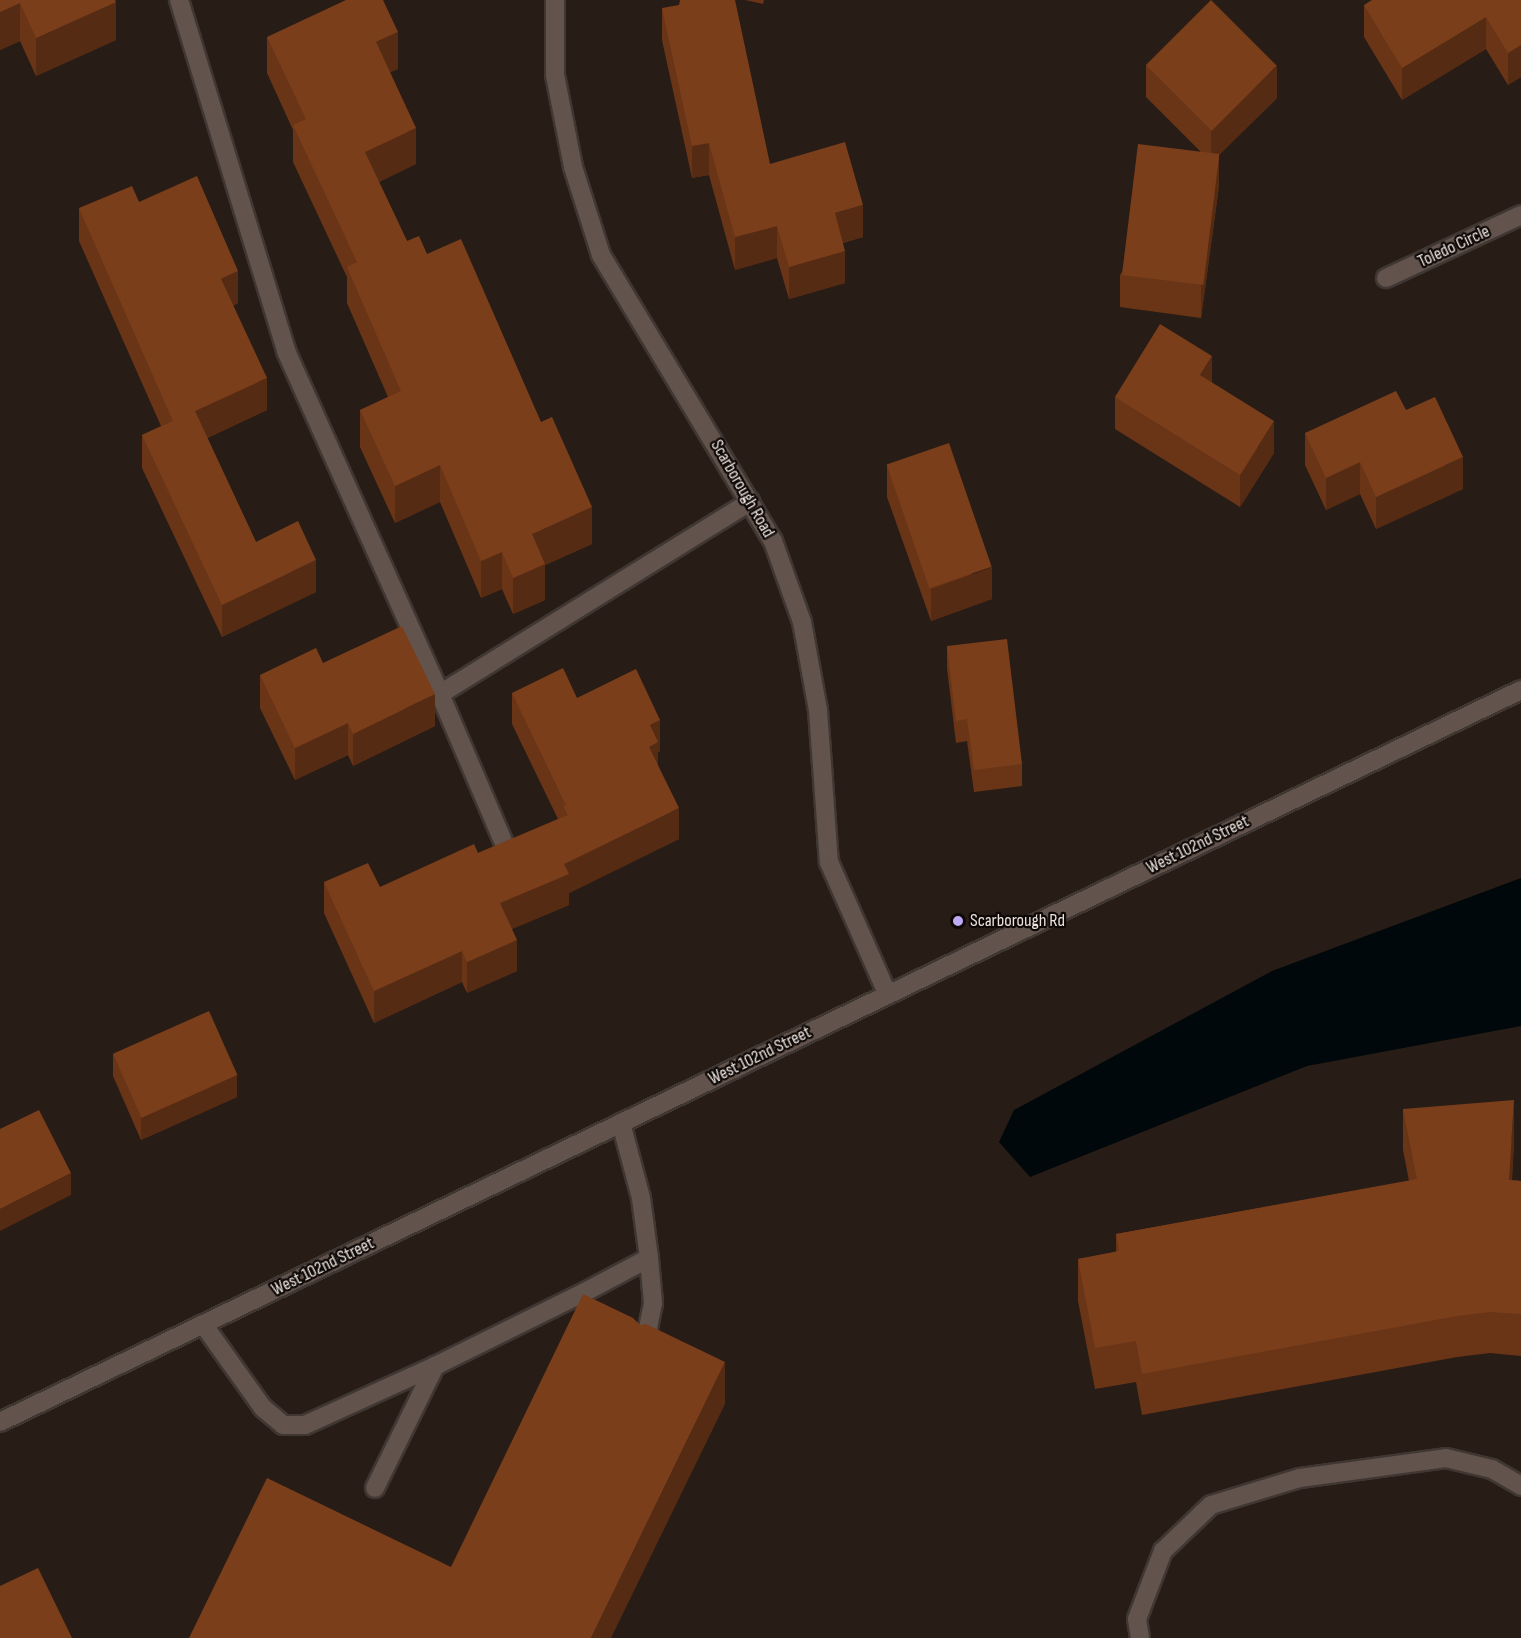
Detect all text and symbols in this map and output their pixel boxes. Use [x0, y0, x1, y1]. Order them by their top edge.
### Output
street label: Toledo Circle [1415, 221, 1493, 273]
street label: Scarborough Road [705, 436, 779, 542]
street label: West 102nd Street [1143, 811, 1253, 879]
place label: Scarborough Rd [970, 910, 1065, 932]
marker: Scarborough Rd [951, 914, 965, 928]
street label: West 102nd Street [705, 1022, 815, 1090]
street label: West 102nd Street [268, 1233, 378, 1301]

